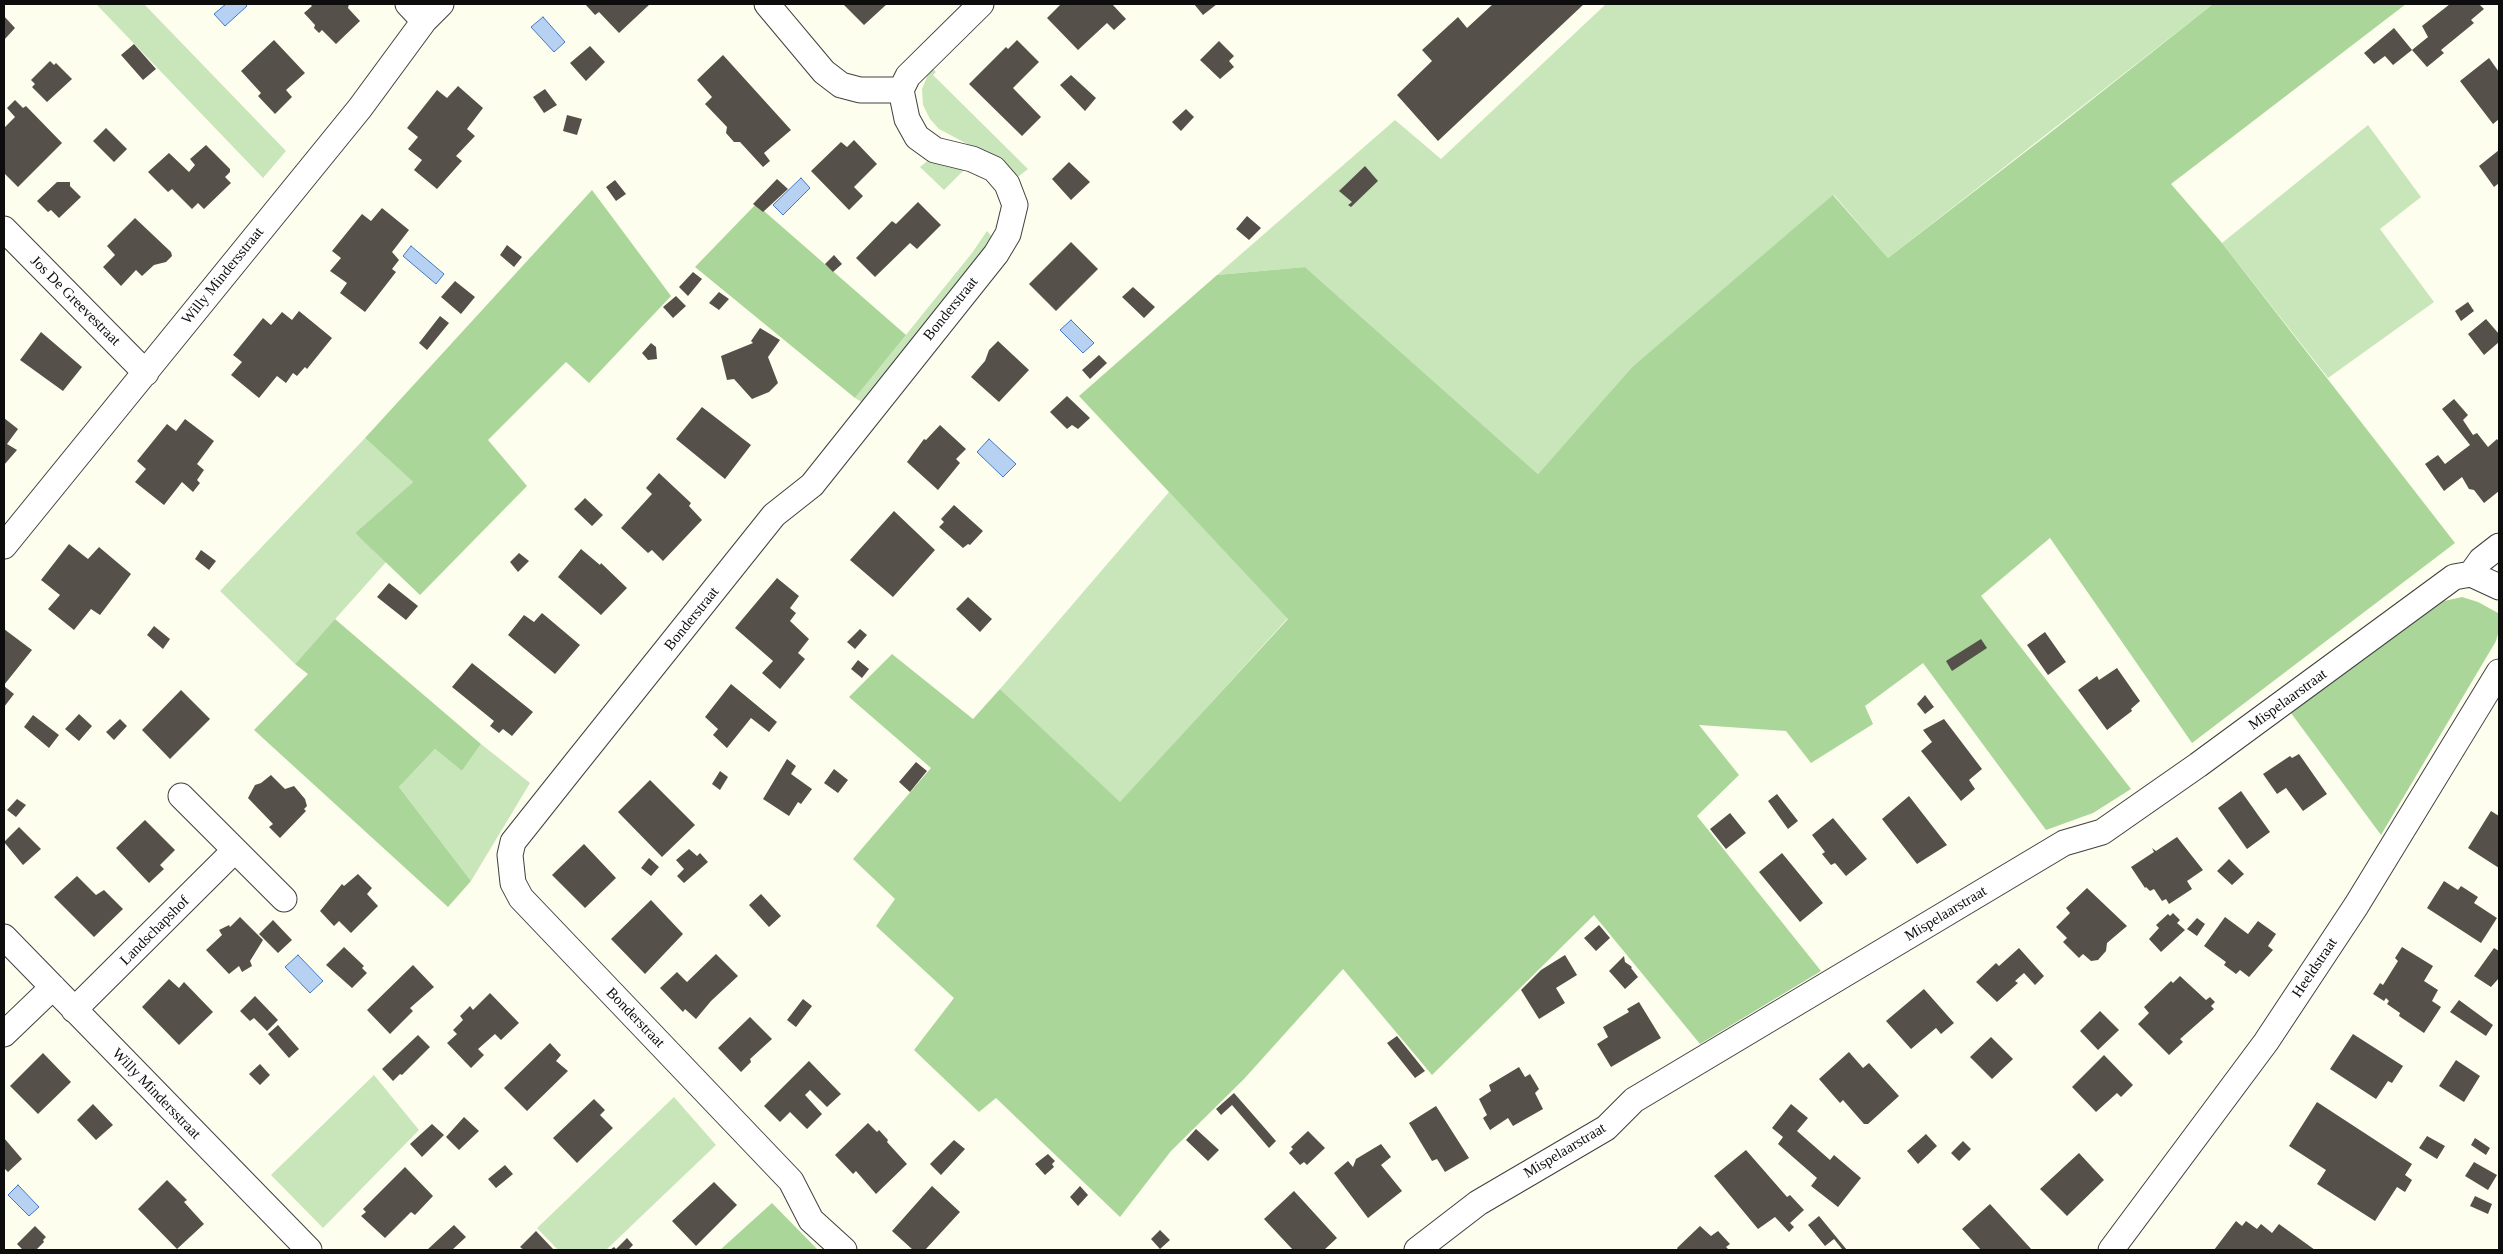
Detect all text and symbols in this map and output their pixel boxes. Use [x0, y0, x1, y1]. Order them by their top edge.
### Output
street label: Willy Mindersstraat [178, 224, 268, 328]
street label: Jos De Greevestraat [26, 252, 124, 350]
street label: Bonderstraat [920, 274, 982, 344]
street label: Bonderstraat [661, 584, 723, 654]
street label: Mispelaarstraat [2245, 666, 2331, 734]
street label: Mispelaarstraat [1902, 882, 1990, 946]
street label: Landschapshof [117, 893, 193, 969]
street label: Heeldstraat [2288, 935, 2342, 1001]
street label: Bonderstraat [602, 984, 668, 1052]
street label: Willy Mindersstraat [108, 1045, 204, 1143]
street label: Mispelaarstraat [1521, 1119, 1609, 1183]

